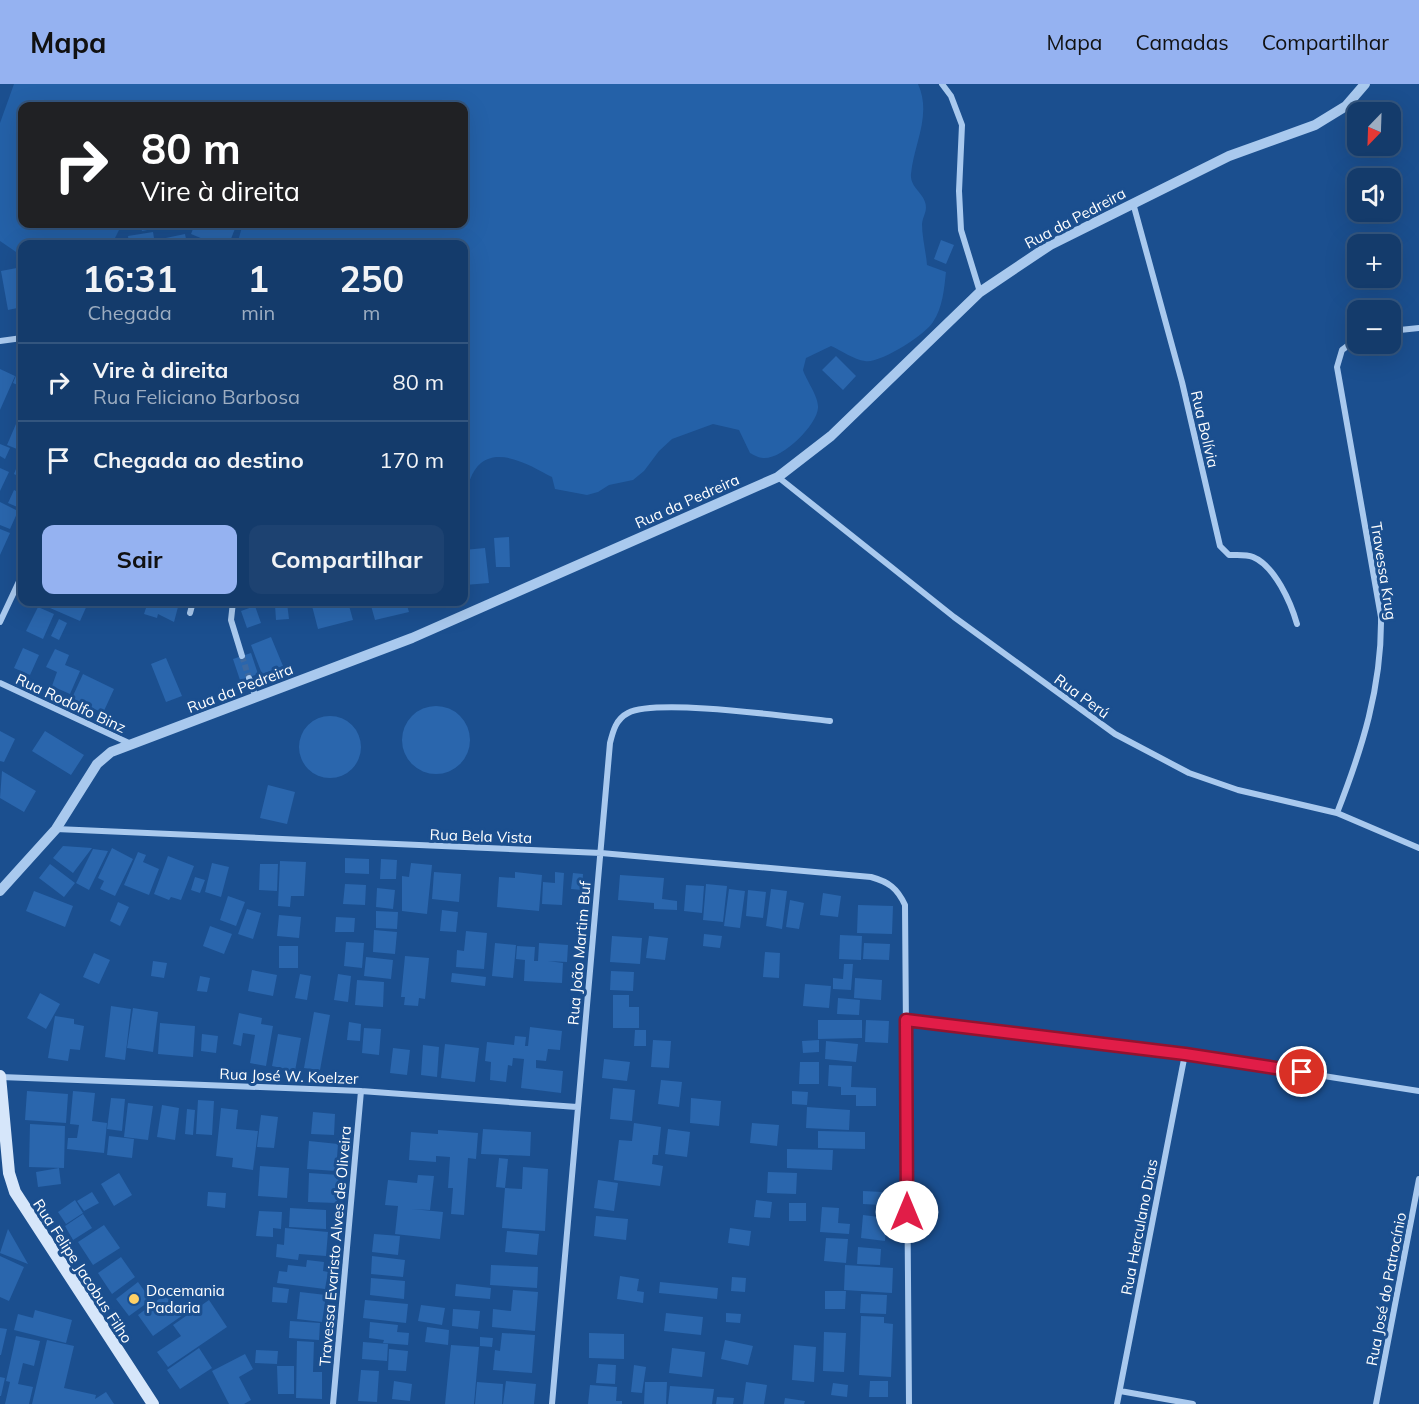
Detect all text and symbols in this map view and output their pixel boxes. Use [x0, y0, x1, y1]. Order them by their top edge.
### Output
text: Mapa [30, 25, 106, 60]
text: Mapa [1047, 29, 1102, 55]
text: Camadas [1135, 29, 1229, 55]
text: Compartilhar [1262, 29, 1389, 55]
north arrow [1347, 102, 1401, 156]
map controls [1347, 102, 1401, 354]
text: 80 m [141, 122, 241, 175]
icon: right [42, 126, 120, 204]
button: sound [1347, 168, 1401, 222]
text: Vire à direita [141, 174, 300, 208]
street label: Rua da Pedreira [1021, 183, 1129, 253]
button: + [1347, 234, 1401, 288]
text: 16:31 [82, 256, 177, 301]
text: 1 [247, 256, 269, 301]
text: 250 [339, 256, 404, 301]
text: Chegada [87, 300, 172, 325]
text: min [241, 300, 275, 325]
text: m [363, 300, 380, 325]
button: − [1347, 300, 1401, 354]
text: Vire à direita [93, 356, 228, 384]
icon: right [42, 366, 75, 399]
text: 80 m [393, 368, 444, 396]
text: Rua Feliciano Barbosa [93, 384, 300, 409]
street label: Rua Bolívia [1187, 389, 1223, 469]
icon: arrive [42, 444, 75, 477]
text: Chegada ao destino [93, 446, 304, 474]
text: 170 m [379, 446, 444, 474]
street label: Rua da Pedreira [632, 470, 742, 532]
street label: Travessa Krug [1367, 521, 1401, 621]
button: Sair [42, 525, 237, 594]
button: Compartilhar [249, 525, 444, 594]
street label: Rua da Pedreira [184, 659, 296, 717]
street label: Rua Rodolfo Binz [13, 669, 129, 737]
street label: Rua Perú [1051, 670, 1113, 722]
street label: Rua Bela Vista [429, 825, 533, 847]
street label: Rua João Martim Buf [563, 879, 595, 1026]
pin [1276, 1046, 1327, 1097]
icon: arrive [1285, 1055, 1318, 1088]
street label: Rua José W. Koelzer [219, 1064, 359, 1088]
street label: Travessa Evaristo Alves de Oliveira [315, 1125, 355, 1367]
street label: Rua Herculano Dias [1116, 1157, 1162, 1297]
position arrow [875, 1180, 939, 1244]
street label: Rua Felipe Jacobus Filho [29, 1195, 137, 1347]
street label: Rua José do Patrocínio [1362, 1211, 1410, 1367]
place label: Docemania Padaria [146, 1281, 225, 1317]
marker: Docemania Padaria [127, 1292, 141, 1306]

